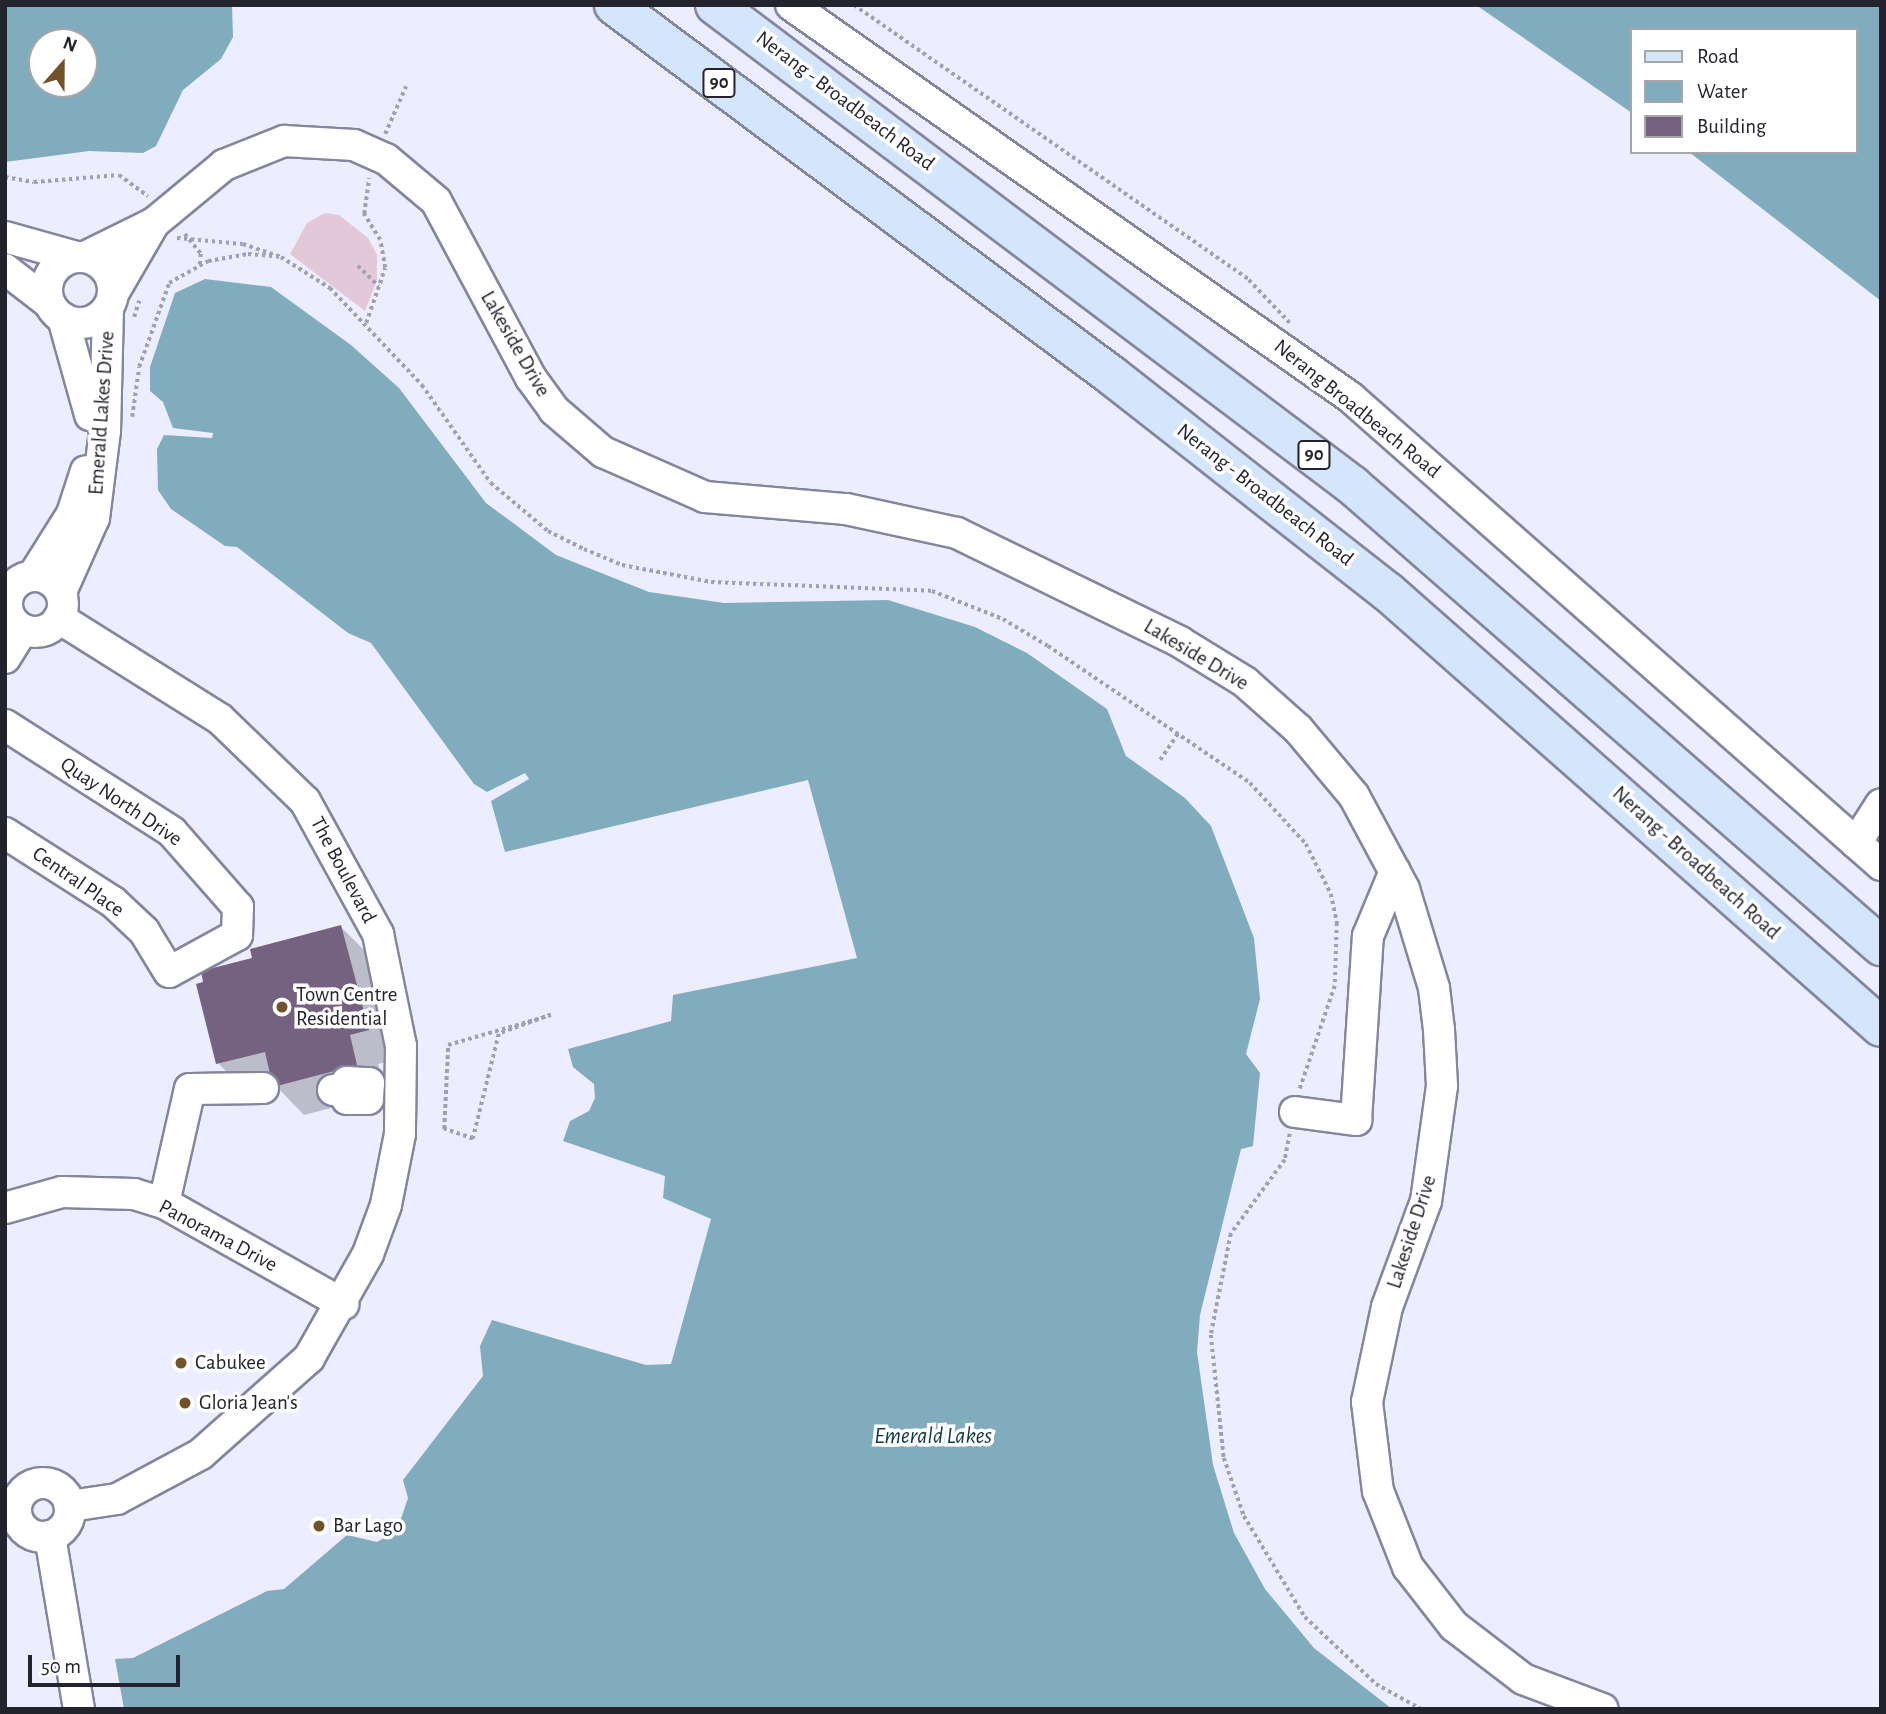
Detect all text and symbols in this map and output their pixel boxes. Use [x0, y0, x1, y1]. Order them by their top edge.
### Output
street label: Nerang - Broadbeach Road [751, 26, 939, 176]
north arrow [28, 28, 98, 98]
legend [1630, 28, 1858, 154]
text: N [60, 34, 80, 56]
text: Road [1697, 46, 1739, 67]
road number: 90 [702, 68, 736, 99]
text: Water [1697, 81, 1747, 102]
text: Building [1697, 116, 1766, 137]
street label: Lakeside Drive [475, 287, 555, 401]
street label: Emerald Lakes Drive [84, 330, 120, 496]
street label: Nerang Broadbeach Road [1269, 334, 1445, 484]
street label: Nerang - Broadbeach Road [1172, 418, 1358, 572]
road number: 90 [1296, 440, 1332, 470]
street label: Lakeside Drive [1139, 614, 1253, 696]
street label: Quay North Drive [55, 752, 187, 852]
street label: Nerang - Broadbeach Road [1607, 781, 1785, 945]
street label: The Boulevard [304, 813, 382, 927]
street label: Central Place [27, 841, 129, 923]
place label: Town Centre Residential [296, 982, 398, 1032]
marker: Town Centre Residential [274, 999, 290, 1015]
street label: Lakeside Drive [1382, 1172, 1442, 1292]
street label: Panorama Drive [154, 1194, 282, 1278]
place label: Cabukee [195, 1350, 266, 1376]
marker: Cabukee [173, 1355, 189, 1371]
place label: Gloria Jean's [199, 1390, 298, 1416]
marker: Gloria Jean's [177, 1395, 193, 1411]
water label: Emerald Lakes [874, 1423, 992, 1451]
place label: Bar Lago [333, 1513, 403, 1539]
marker: Bar Lago [311, 1518, 327, 1534]
scale bar [32, 1640, 184, 1684]
text: 50 m [41, 1656, 81, 1677]

